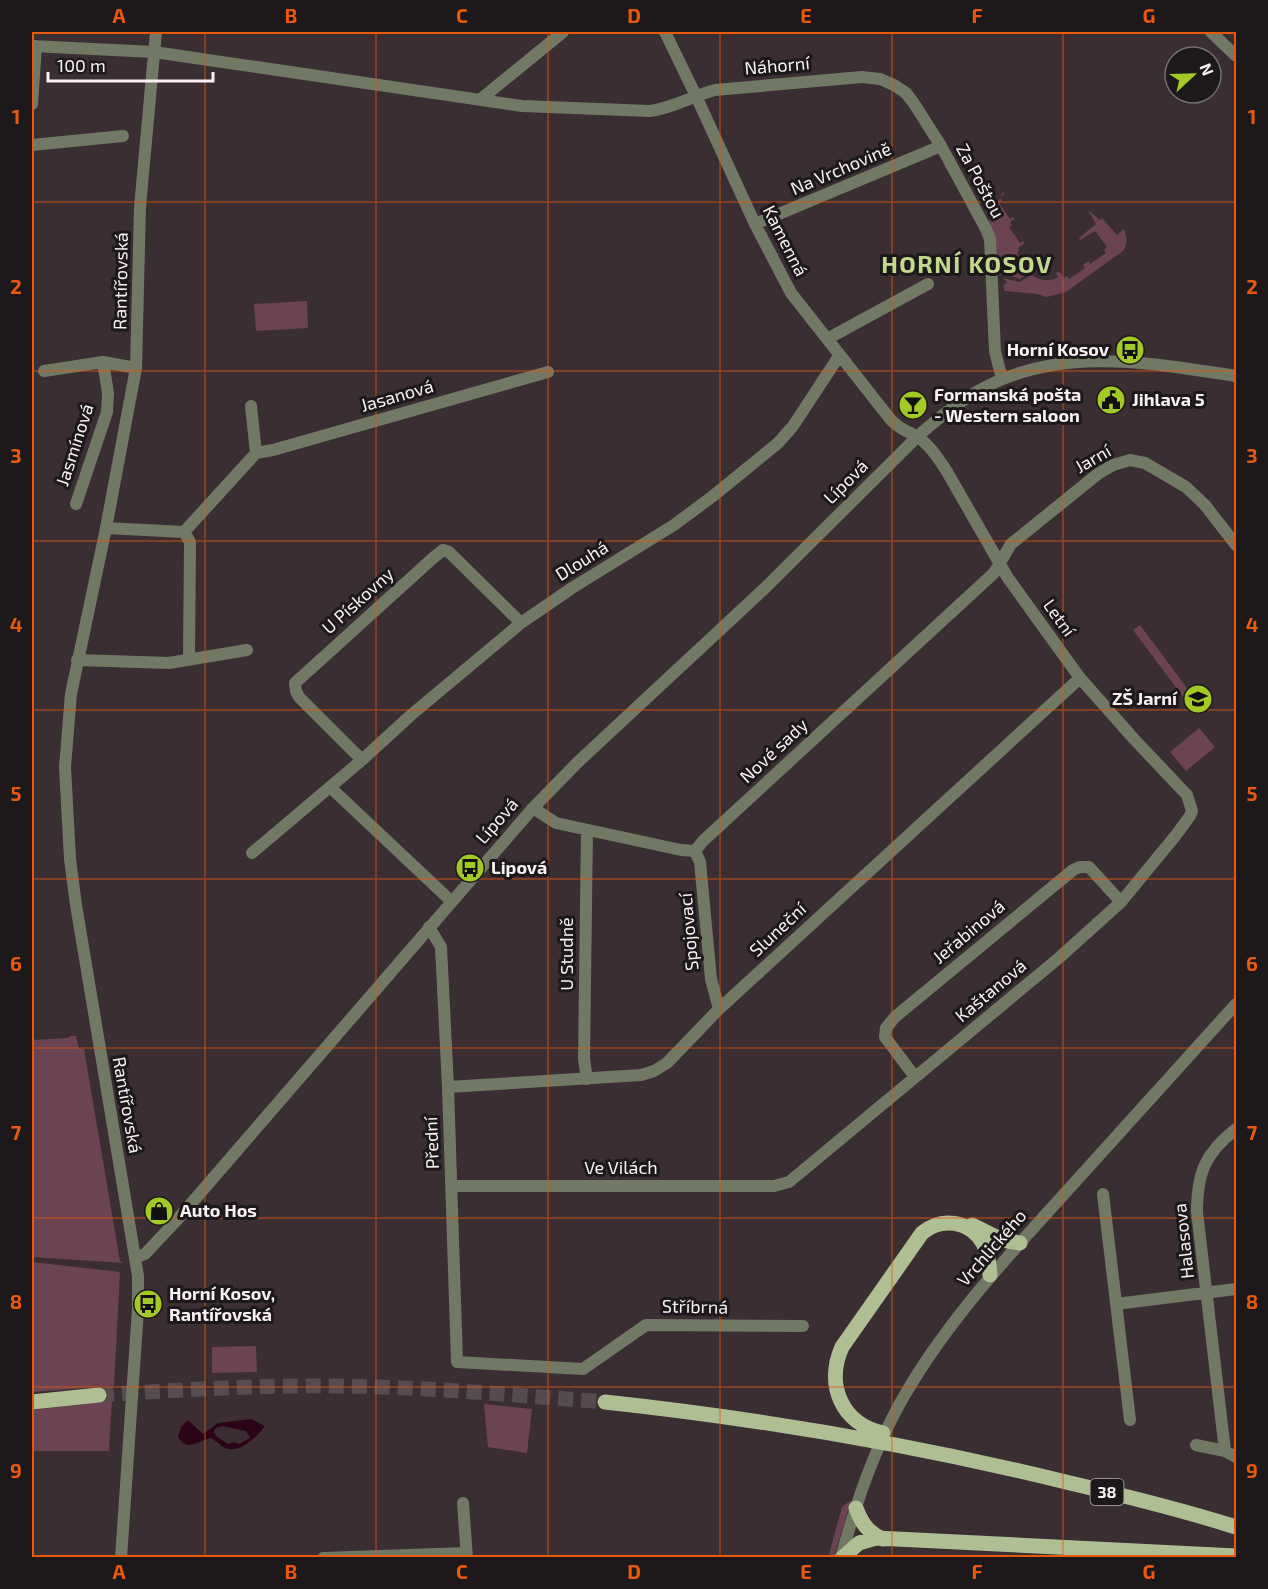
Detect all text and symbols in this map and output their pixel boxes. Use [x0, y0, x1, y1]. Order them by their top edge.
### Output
text: A [112, 3, 126, 27]
text: B [285, 3, 297, 27]
text: C [456, 3, 468, 27]
text: D [627, 3, 641, 27]
text: E [800, 3, 812, 27]
text: F [971, 3, 983, 27]
text: G [1143, 3, 1155, 27]
scale bar [48, 45, 213, 83]
north arrow [1163, 45, 1223, 105]
street label: Náhorní [743, 51, 811, 79]
text: 100 m [57, 54, 106, 76]
text: N [1196, 60, 1218, 78]
text: 1 [12, 104, 20, 128]
text: 1 [1248, 104, 1256, 128]
street label: Na Vrchovině [787, 137, 894, 199]
street label: Za Poštou [952, 139, 1010, 222]
street label: Kamenná [759, 201, 813, 280]
street label: Rantířovská [108, 232, 132, 330]
district label: HORNÍ KOSOV [881, 249, 1053, 278]
text: 2 [10, 274, 22, 298]
text: 2 [1246, 274, 1258, 298]
bus stop icon: Horní Kosov [1114, 334, 1146, 366]
place label: Horní Kosov [1007, 338, 1110, 360]
street label: Jasanová [358, 374, 436, 416]
place label: Formanská pošta - Western saloon [934, 383, 1081, 426]
public building icon: Jihlava 5 [1095, 384, 1127, 416]
place label: Jihlava 5 [1132, 388, 1205, 410]
bar icon: Formanská pošta - Western saloon [897, 389, 929, 421]
street label: Jasmínová [50, 401, 98, 489]
street label: Jarní [1070, 439, 1115, 477]
text: 3 [10, 443, 22, 467]
text: 3 [1246, 443, 1258, 467]
street label: Lípová [819, 455, 872, 508]
street label: Dlouhá [551, 535, 612, 585]
street label: U Pískovny [317, 562, 398, 638]
street label: Letní [1039, 594, 1081, 641]
text: 4 [10, 612, 23, 636]
text: 4 [1246, 612, 1259, 636]
school or university icon: ZŠ Jarní [1182, 683, 1214, 715]
place label: ZŠ Jarní [1112, 687, 1178, 709]
street label: Nové sady [735, 713, 812, 787]
text: 5 [10, 781, 22, 805]
text: 5 [1246, 781, 1258, 805]
street label: Lípová [470, 793, 522, 848]
bus stop icon: Lipová [454, 852, 486, 884]
place label: Lipová [491, 856, 547, 878]
street label: Spojovací [674, 892, 702, 972]
street label: Jeřabinová [928, 895, 1009, 968]
street label: Sluneční [744, 897, 811, 961]
street label: U Studně [555, 917, 577, 991]
text: 6 [10, 951, 22, 975]
text: 6 [1246, 951, 1258, 975]
street label: Kaštanová [950, 954, 1030, 1026]
street label: Rantířovská [109, 1055, 147, 1155]
street label: Přední [419, 1116, 443, 1170]
text: 7 [11, 1120, 22, 1144]
text: 7 [1247, 1120, 1258, 1144]
street label: Ve Vilách [584, 1156, 658, 1178]
shop icon: Auto Hos [143, 1195, 175, 1227]
place label: Auto Hos [180, 1199, 257, 1221]
street label: Halasova [1168, 1202, 1198, 1280]
street label: Vrchlického [952, 1204, 1031, 1290]
place label: Horní Kosov, Rantířovská [169, 1282, 275, 1325]
bus stop icon: Horní Kosov, Rantířovská [132, 1288, 164, 1320]
text: 8 [10, 1289, 22, 1313]
text: 8 [1246, 1289, 1258, 1313]
street label: Stříbrná [662, 1294, 728, 1318]
text: 9 [10, 1458, 22, 1482]
text: 9 [1246, 1458, 1258, 1482]
road number: 38 [1090, 1479, 1124, 1505]
text: A [112, 1559, 126, 1583]
text: B [285, 1559, 297, 1583]
text: C [456, 1559, 468, 1583]
text: D [627, 1559, 641, 1583]
text: E [800, 1559, 812, 1583]
text: F [971, 1559, 983, 1583]
text: G [1143, 1559, 1155, 1583]

